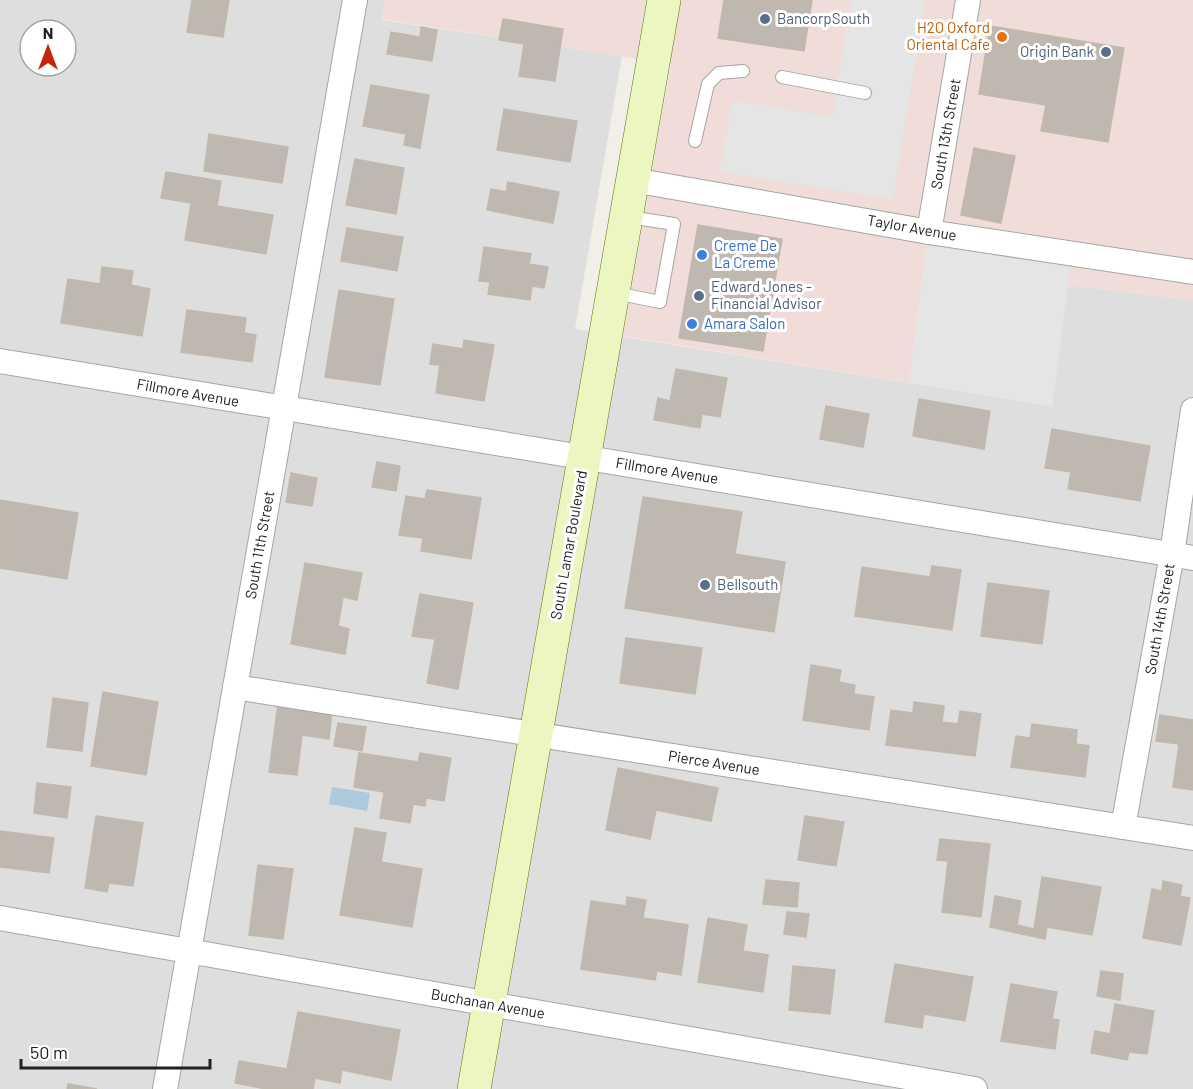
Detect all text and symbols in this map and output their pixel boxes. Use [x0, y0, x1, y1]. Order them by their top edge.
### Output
place label: BancorpSouth [777, 9, 870, 27]
marker: BancorpSouth [758, 12, 772, 26]
north arrow [18, 18, 78, 78]
place label: H2O Oxford Oriental Cafe [906, 18, 990, 53]
text: N [43, 23, 53, 42]
marker: H2O Oxford Oriental Cafe [995, 30, 1009, 44]
place label: Origin Bank [1020, 42, 1094, 60]
marker: Origin Bank [1099, 45, 1113, 59]
street label: South 13th Street [926, 77, 964, 191]
street label: Taylor Avenue [866, 210, 958, 244]
place label: Creme De La Creme [714, 236, 777, 271]
marker: Creme De La Creme [695, 248, 709, 262]
place label: Edward Jones - Financial Advisor [711, 277, 822, 312]
marker: Edward Jones - Financial Advisor [692, 289, 706, 303]
place label: Amara Salon [704, 314, 785, 332]
marker: Amara Salon [685, 317, 699, 331]
street label: Fillmore Avenue [136, 374, 241, 410]
street label: Fillmore Avenue [614, 453, 720, 487]
street label: South Lamar Boulevard [546, 469, 590, 621]
street label: South 11th Street [241, 489, 277, 600]
street label: South 14th Street [1140, 562, 1178, 676]
place label: Bellsouth [717, 575, 778, 593]
marker: Bellsouth [698, 578, 712, 592]
street label: Pierce Avenue [667, 746, 761, 778]
street label: Buchanan Avenue [430, 984, 547, 1022]
scale bar [21, 1032, 210, 1070]
text: 50 m [30, 1041, 68, 1063]

